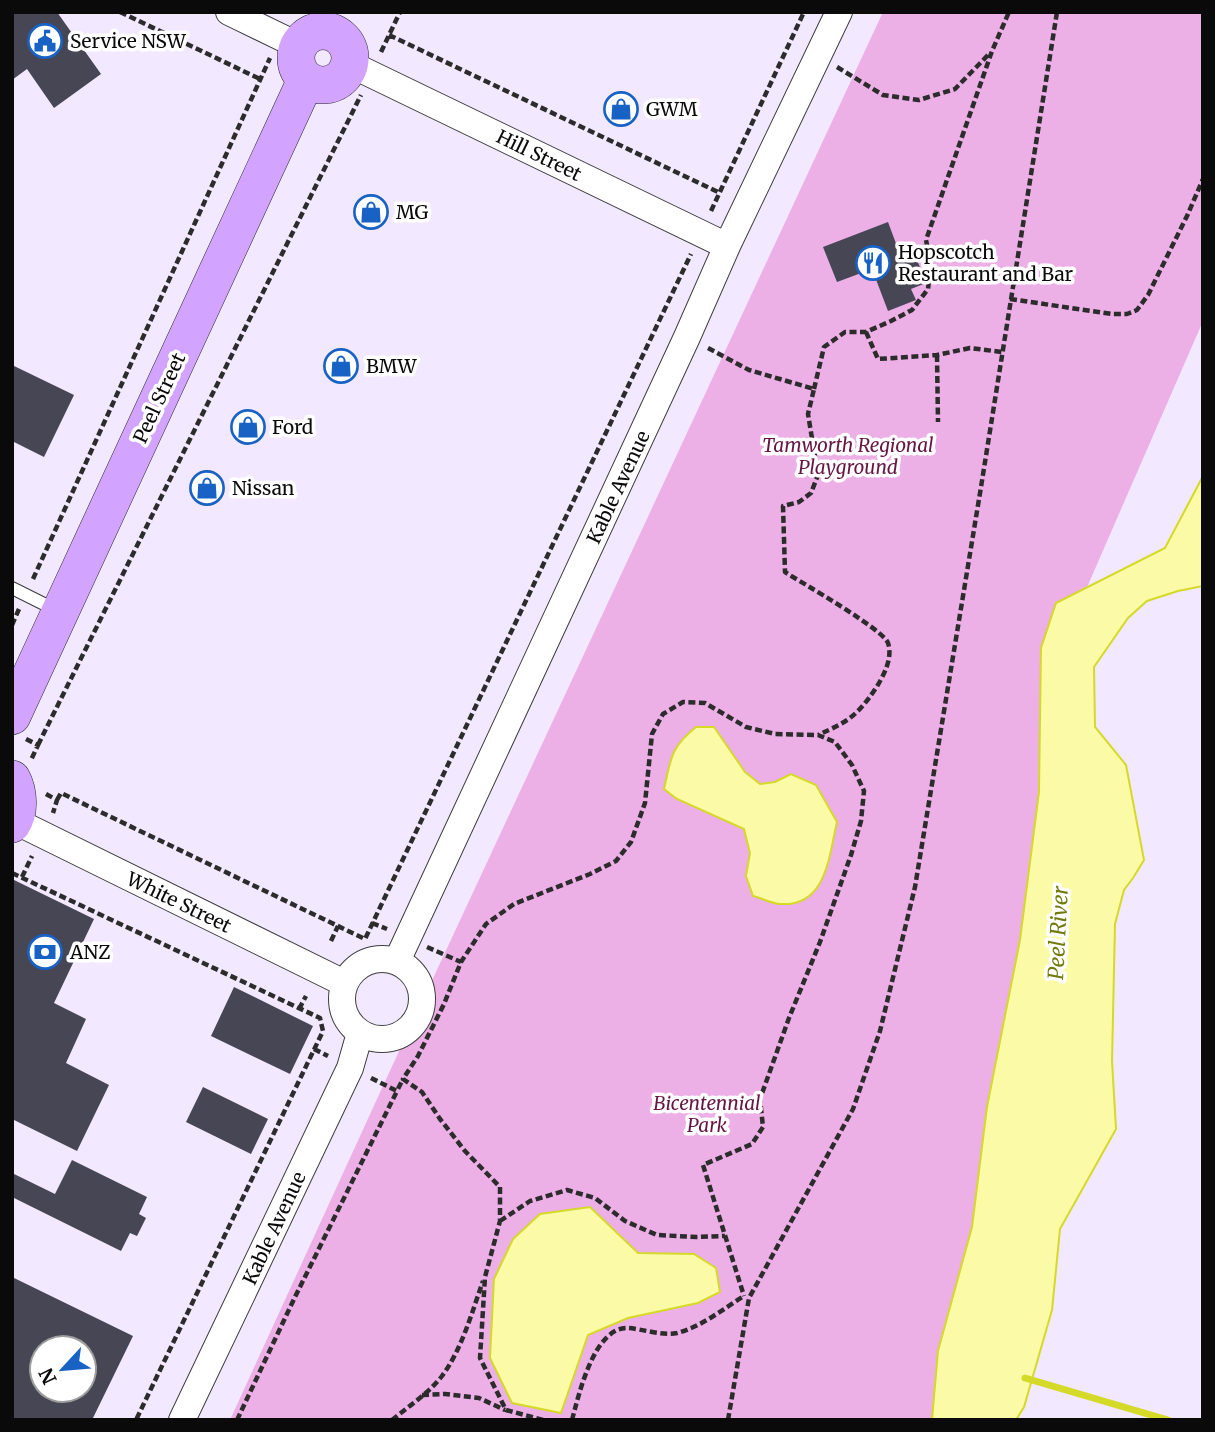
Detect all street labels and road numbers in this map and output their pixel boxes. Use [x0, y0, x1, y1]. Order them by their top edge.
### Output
street label: Hill Street [492, 124, 586, 186]
street label: Peel Street [128, 349, 191, 447]
street label: Kable Avenue [581, 427, 655, 547]
street label: White Street [122, 866, 236, 938]
street label: Kable Avenue [237, 1168, 311, 1288]

